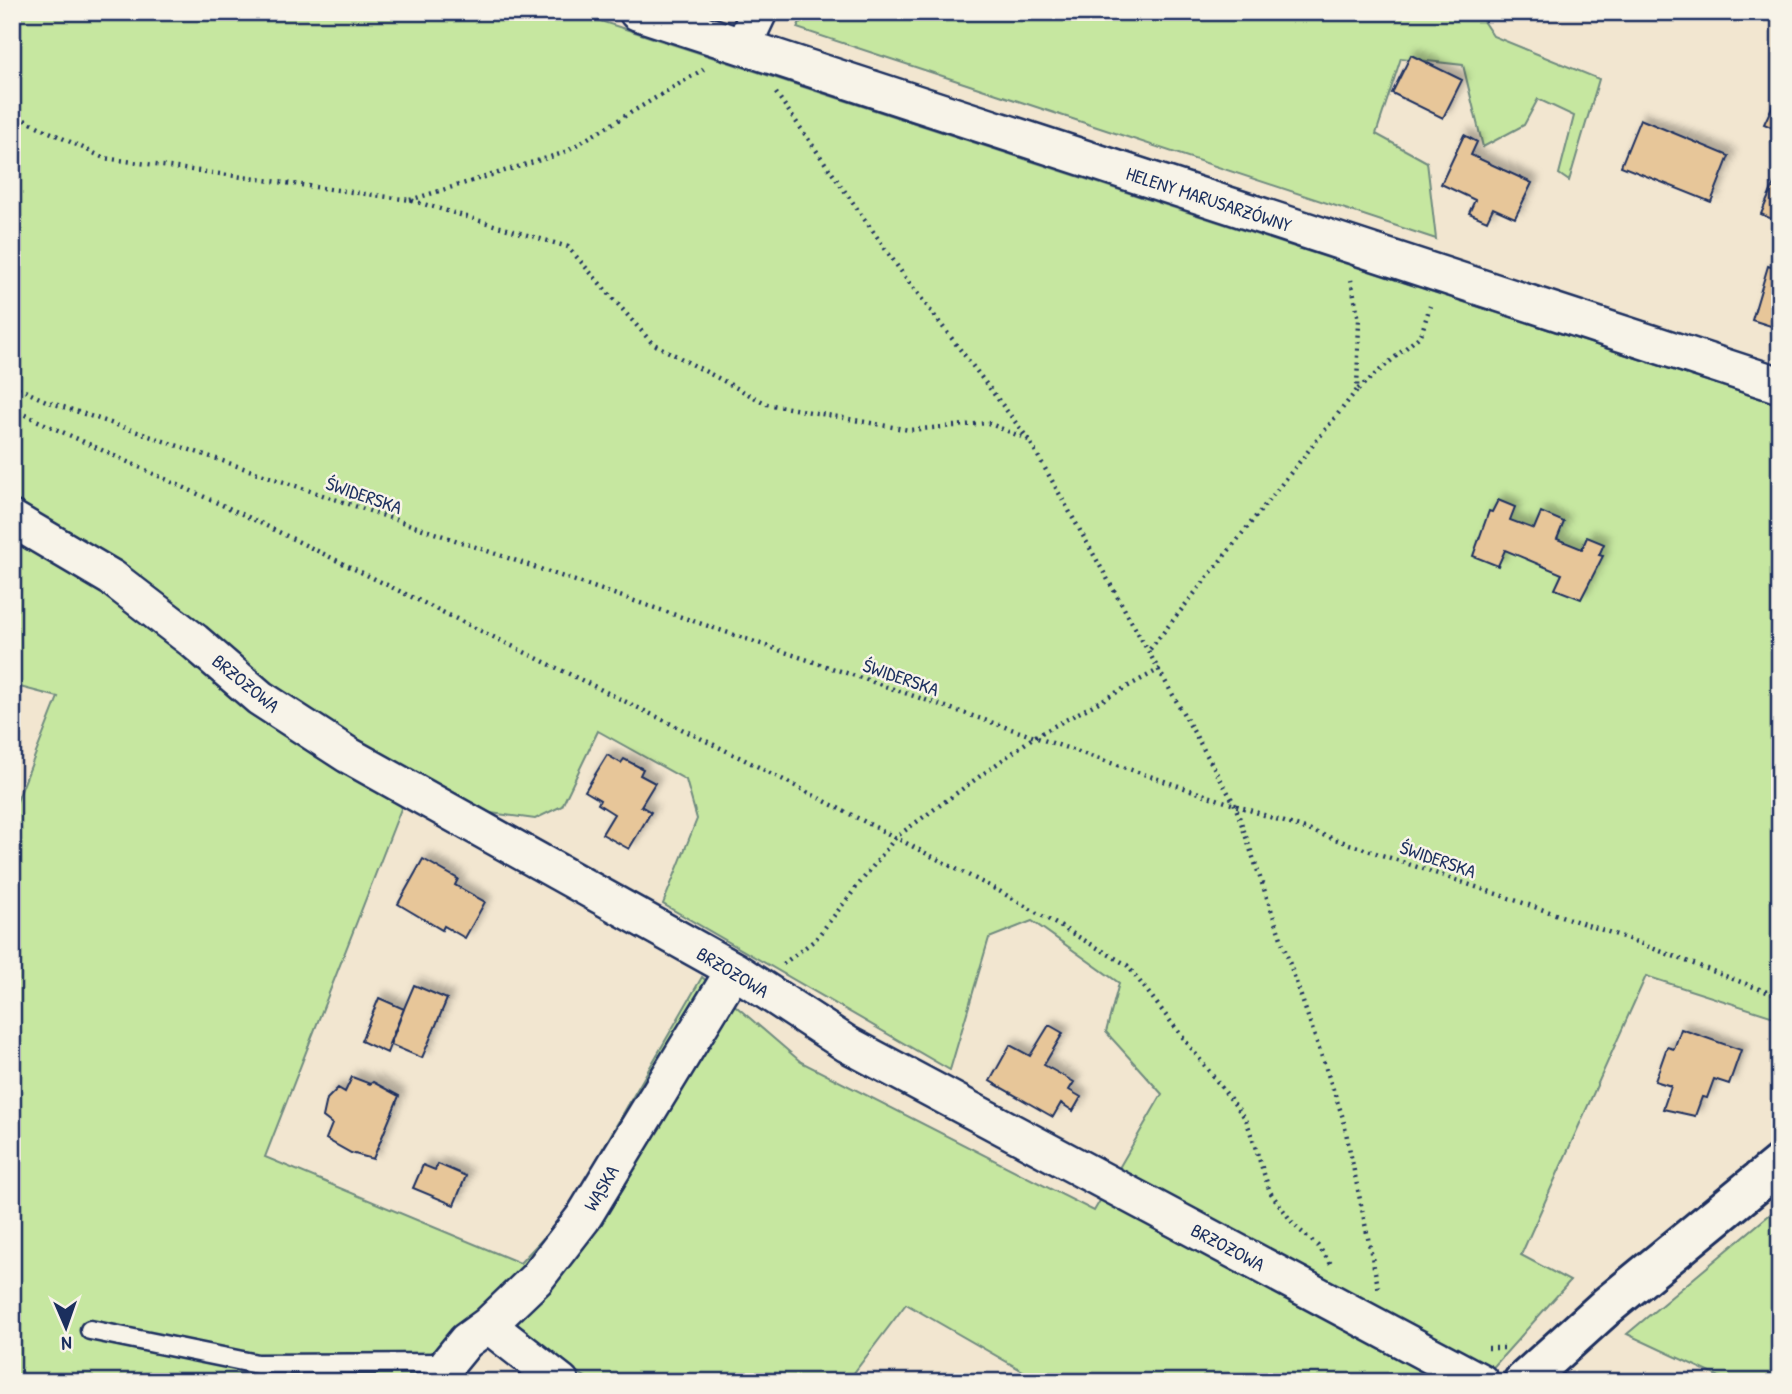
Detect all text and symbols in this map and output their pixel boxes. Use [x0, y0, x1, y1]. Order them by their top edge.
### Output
street label: HELENY MARUSARZÓWNY [1123, 160, 1296, 238]
street label: ŚWIDERSKA [322, 470, 406, 520]
street label: BRZOZOWA [207, 648, 285, 718]
street label: ŚWIDERSKA [859, 652, 943, 702]
street label: ŚWIDERSKA [1396, 834, 1480, 884]
street label: BRZOZOWA [692, 940, 774, 1004]
street label: WĄSKA [577, 1160, 625, 1216]
street label: BRZOZOWA [1187, 1217, 1269, 1277]
north arrow [32, 1292, 102, 1362]
text: N [61, 1331, 72, 1357]

